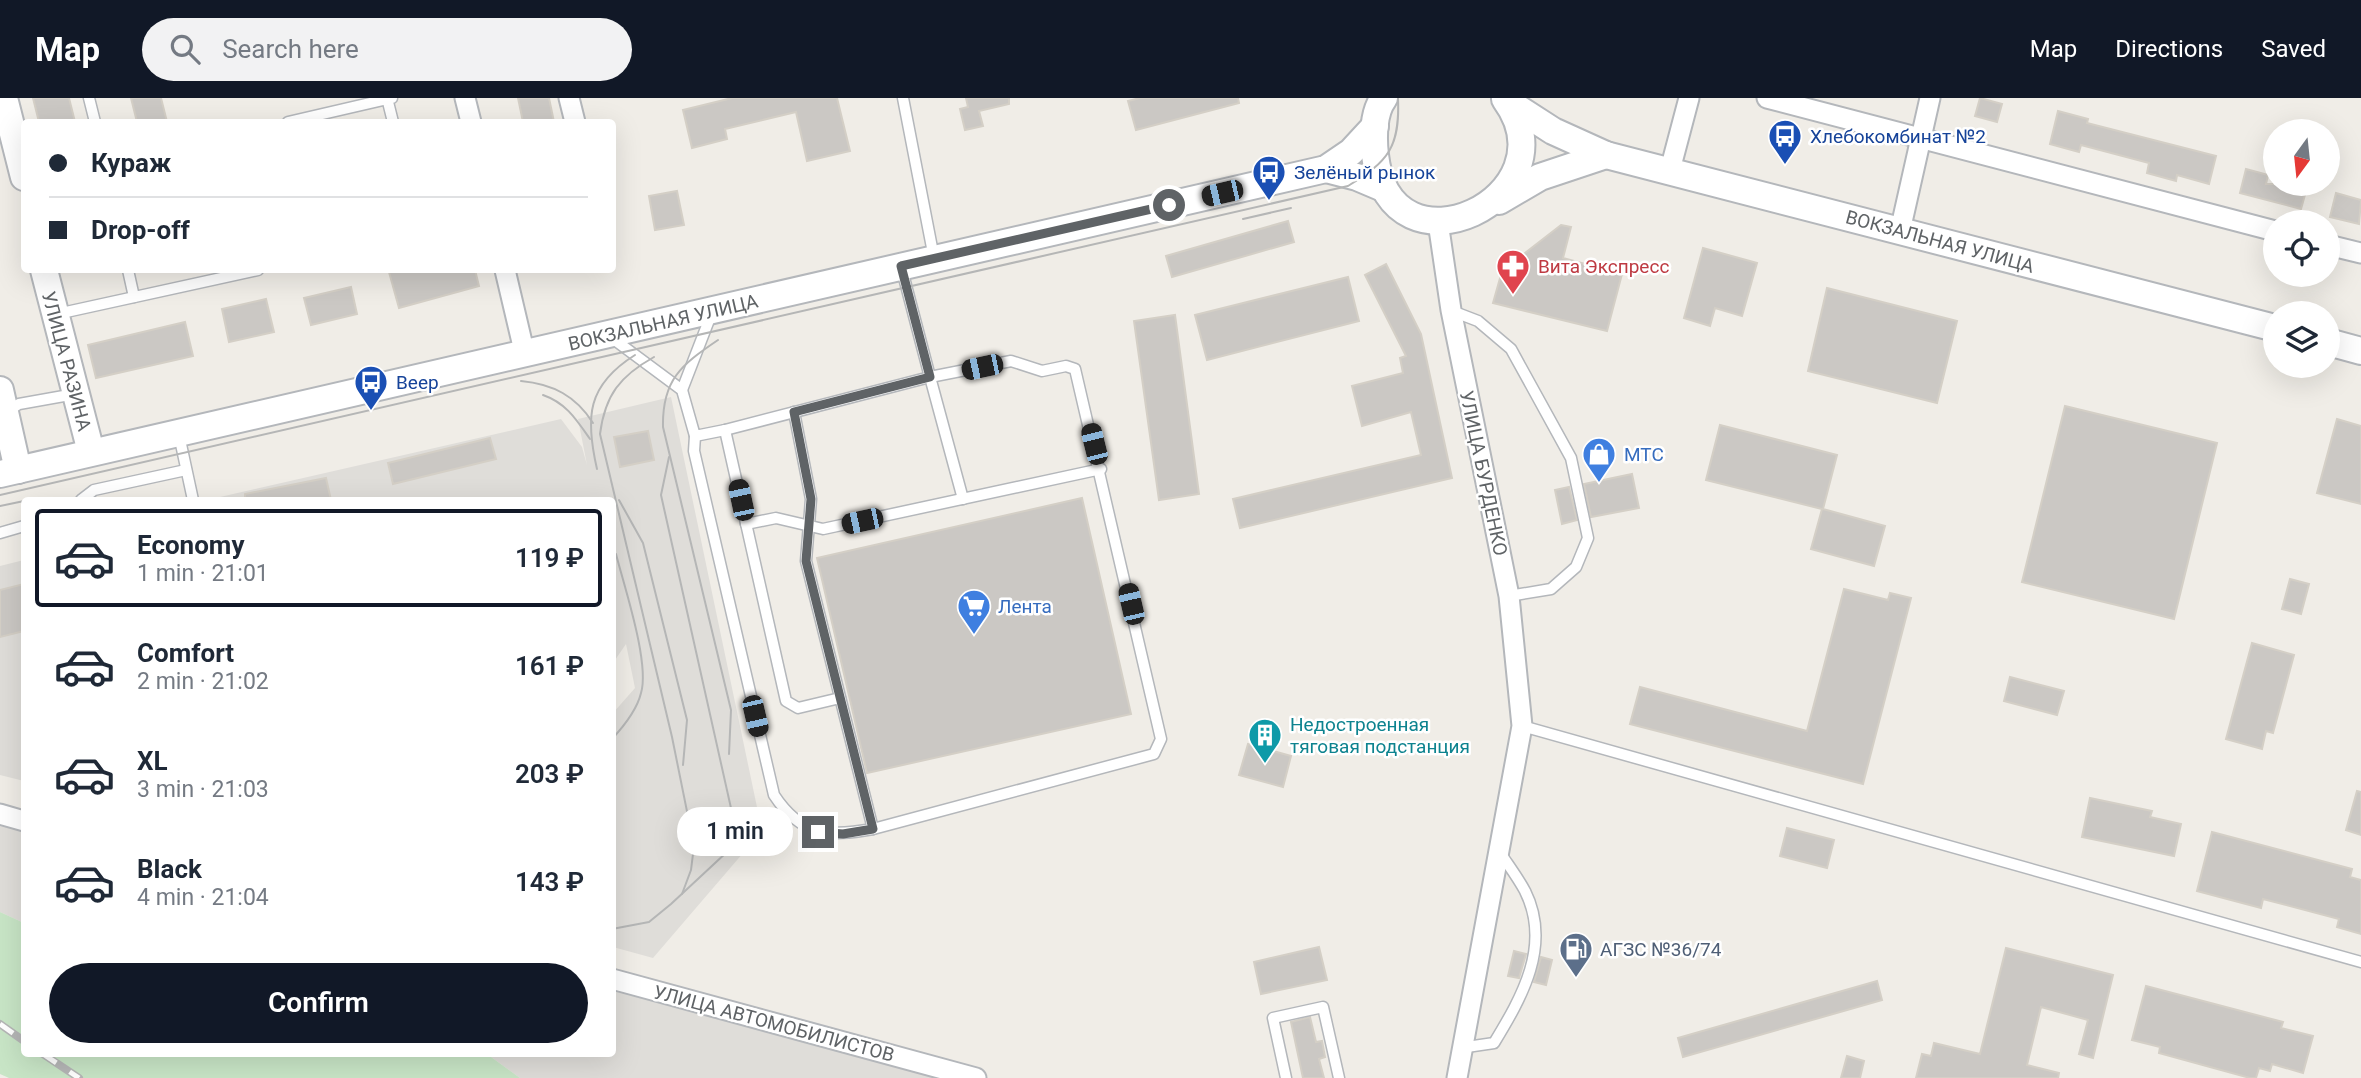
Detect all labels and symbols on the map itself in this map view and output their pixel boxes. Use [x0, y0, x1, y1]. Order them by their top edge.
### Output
bus stop icon: Хлебокомбинат №2 [1766, 117, 1804, 166]
north arrow [2263, 119, 2340, 196]
place label: Хлебокомбинат №2 [1810, 125, 1986, 148]
bus stop icon: Зелёный рынок [1250, 153, 1288, 202]
place label: Зелёный рынок [1294, 161, 1436, 184]
car [1200, 178, 1245, 208]
route start [1153, 189, 1185, 221]
street label: ВОКЗАЛЬНАЯ УЛИЦА [1843, 205, 2037, 278]
pharmacy icon: Вита Экспресс [1494, 247, 1532, 296]
place label: Вита Экспресс [1538, 255, 1669, 278]
street label: УЛИЦА РАЗИНА [37, 289, 96, 434]
street label: ВОКЗАЛЬНАЯ УЛИЦА [566, 289, 761, 356]
car [960, 352, 1005, 382]
bus stop icon: Веер [352, 363, 390, 412]
place label: Веер [396, 371, 439, 394]
street label: УЛИЦА БУРДЕНКО [1455, 388, 1512, 558]
car [1079, 421, 1110, 467]
shop icon: МТС [1580, 435, 1618, 484]
place label: МТС [1624, 443, 1664, 466]
car [727, 477, 756, 523]
car [840, 506, 885, 536]
car [1117, 581, 1146, 627]
supermarket icon: Лента [955, 587, 993, 636]
place label: Лента [998, 595, 1052, 618]
car [741, 693, 770, 739]
place label: Недостроенная тяговая подстанция [1290, 713, 1470, 758]
building icon: Недостроенная тяговая подстанция [1246, 716, 1284, 765]
callout: 1 min [678, 808, 794, 856]
route end [802, 816, 834, 848]
fuel station icon: АГЗС №36/74 [1557, 930, 1595, 979]
place label: АГЗС №36/74 [1600, 938, 1722, 961]
street label: УЛИЦА АВТОМОБИЛИСТОВ [651, 980, 897, 1067]

